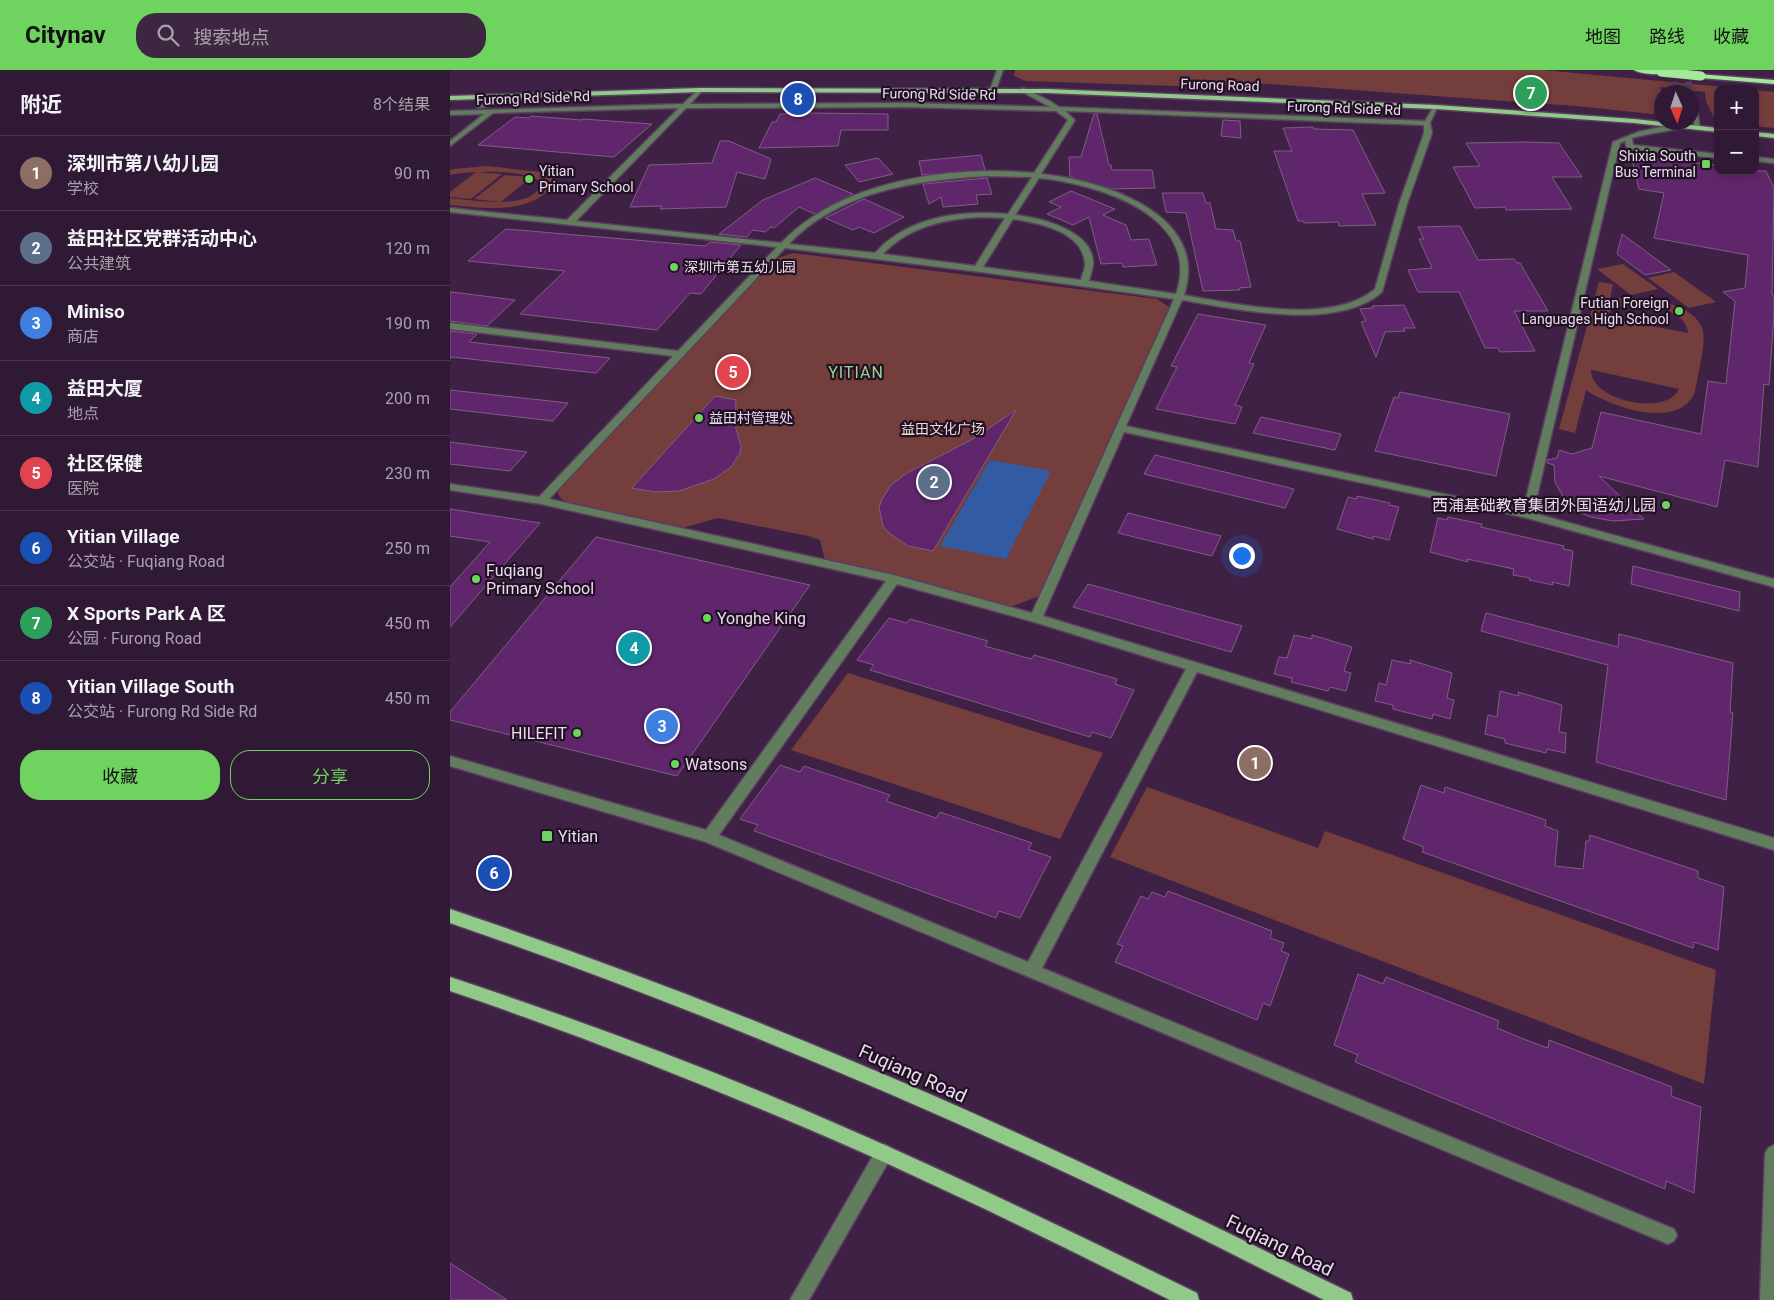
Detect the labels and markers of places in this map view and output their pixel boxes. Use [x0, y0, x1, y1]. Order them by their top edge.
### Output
pin: 7 [1515, 74, 1547, 112]
pin: 8 [782, 80, 814, 118]
place label: Shixia South Bus Terminal [1615, 148, 1696, 180]
marker: Shixia South Bus Terminal [1700, 158, 1712, 170]
place label: Yitian Primary School [539, 163, 634, 195]
marker: Yitian Primary School [523, 173, 535, 185]
place label: 深圳市第五幼儿园 [684, 259, 796, 275]
marker: 深圳市第五幼儿园 [668, 261, 680, 273]
place label: Futian Foreign Languages High School [1522, 295, 1669, 327]
marker: Futian Foreign Languages High School [1673, 305, 1685, 317]
pin: 5 [717, 353, 749, 391]
place label: 益田村管理处 [709, 410, 793, 426]
marker: 益田村管理处 [693, 412, 705, 424]
pin: 2 [918, 463, 950, 501]
place label: 西浦基础教育集团外国语幼儿园 [1432, 496, 1656, 515]
marker: 西浦基础教育集团外国语幼儿园 [1660, 499, 1672, 511]
place label: Fuqiang Primary School [486, 561, 594, 598]
marker: Fuqiang Primary School [470, 573, 482, 585]
place label: Yonghe King [717, 609, 806, 628]
marker: Yonghe King [701, 612, 713, 624]
pin: 4 [618, 629, 650, 667]
pin: 3 [646, 707, 678, 745]
place label: HILEFIT [511, 724, 567, 743]
marker: HILEFIT [571, 727, 583, 739]
pin: 1 [1239, 744, 1271, 782]
place label: Watsons [685, 755, 747, 774]
marker: Watsons [669, 758, 681, 770]
place label: Yitian [558, 827, 598, 846]
marker: Yitian [540, 829, 554, 843]
pin: 6 [478, 854, 510, 892]

